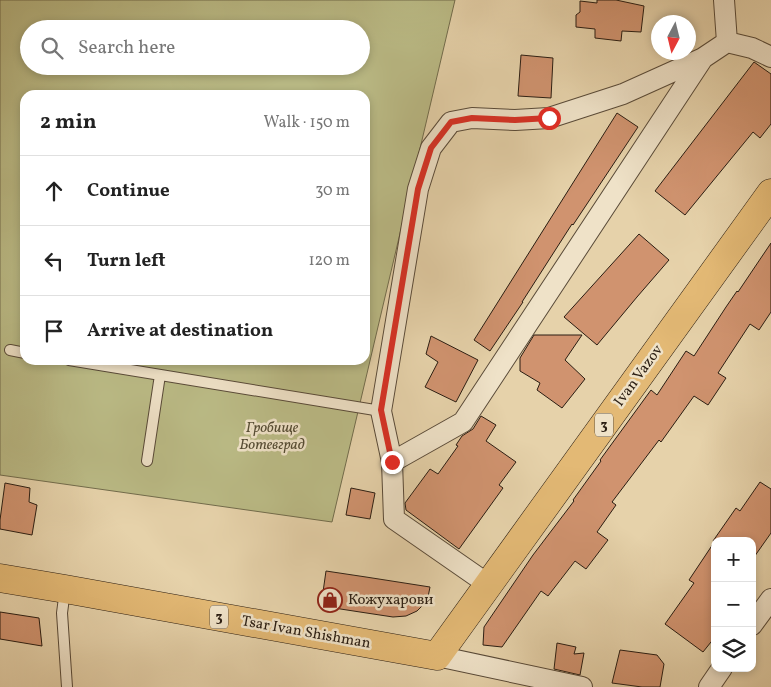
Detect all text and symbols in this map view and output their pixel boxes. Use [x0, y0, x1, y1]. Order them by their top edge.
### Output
north arrow [651, 15, 696, 60]
search box [20, 20, 370, 75]
icon: search [38, 34, 66, 62]
text: Search here [78, 35, 175, 61]
route start [538, 107, 561, 130]
text: 2 min [40, 108, 97, 137]
text: Walk · 150 m [264, 112, 350, 134]
icon: ahead [40, 177, 68, 205]
text: Continue [87, 178, 170, 204]
text: 30 m [315, 180, 350, 202]
icon: left [40, 247, 68, 275]
text: Turn left [87, 248, 166, 274]
text: 120 m [308, 250, 350, 272]
icon: arrive [40, 317, 68, 345]
text: Arrive at destination [87, 318, 273, 344]
street label: Ivan Vazov [609, 341, 669, 411]
road number: 3 [595, 414, 613, 436]
park label: Гробище Ботевград [240, 418, 305, 456]
route end [381, 451, 404, 474]
map controls [711, 537, 756, 672]
button: + [711, 537, 756, 582]
button: − [711, 582, 756, 627]
shop icon: Кожухарови [317, 587, 343, 613]
place label: Кожухарови [348, 590, 433, 611]
road number: 3 [210, 606, 228, 628]
street label: Tsar Ivan Shishman [240, 611, 372, 655]
button: layers [711, 627, 756, 672]

